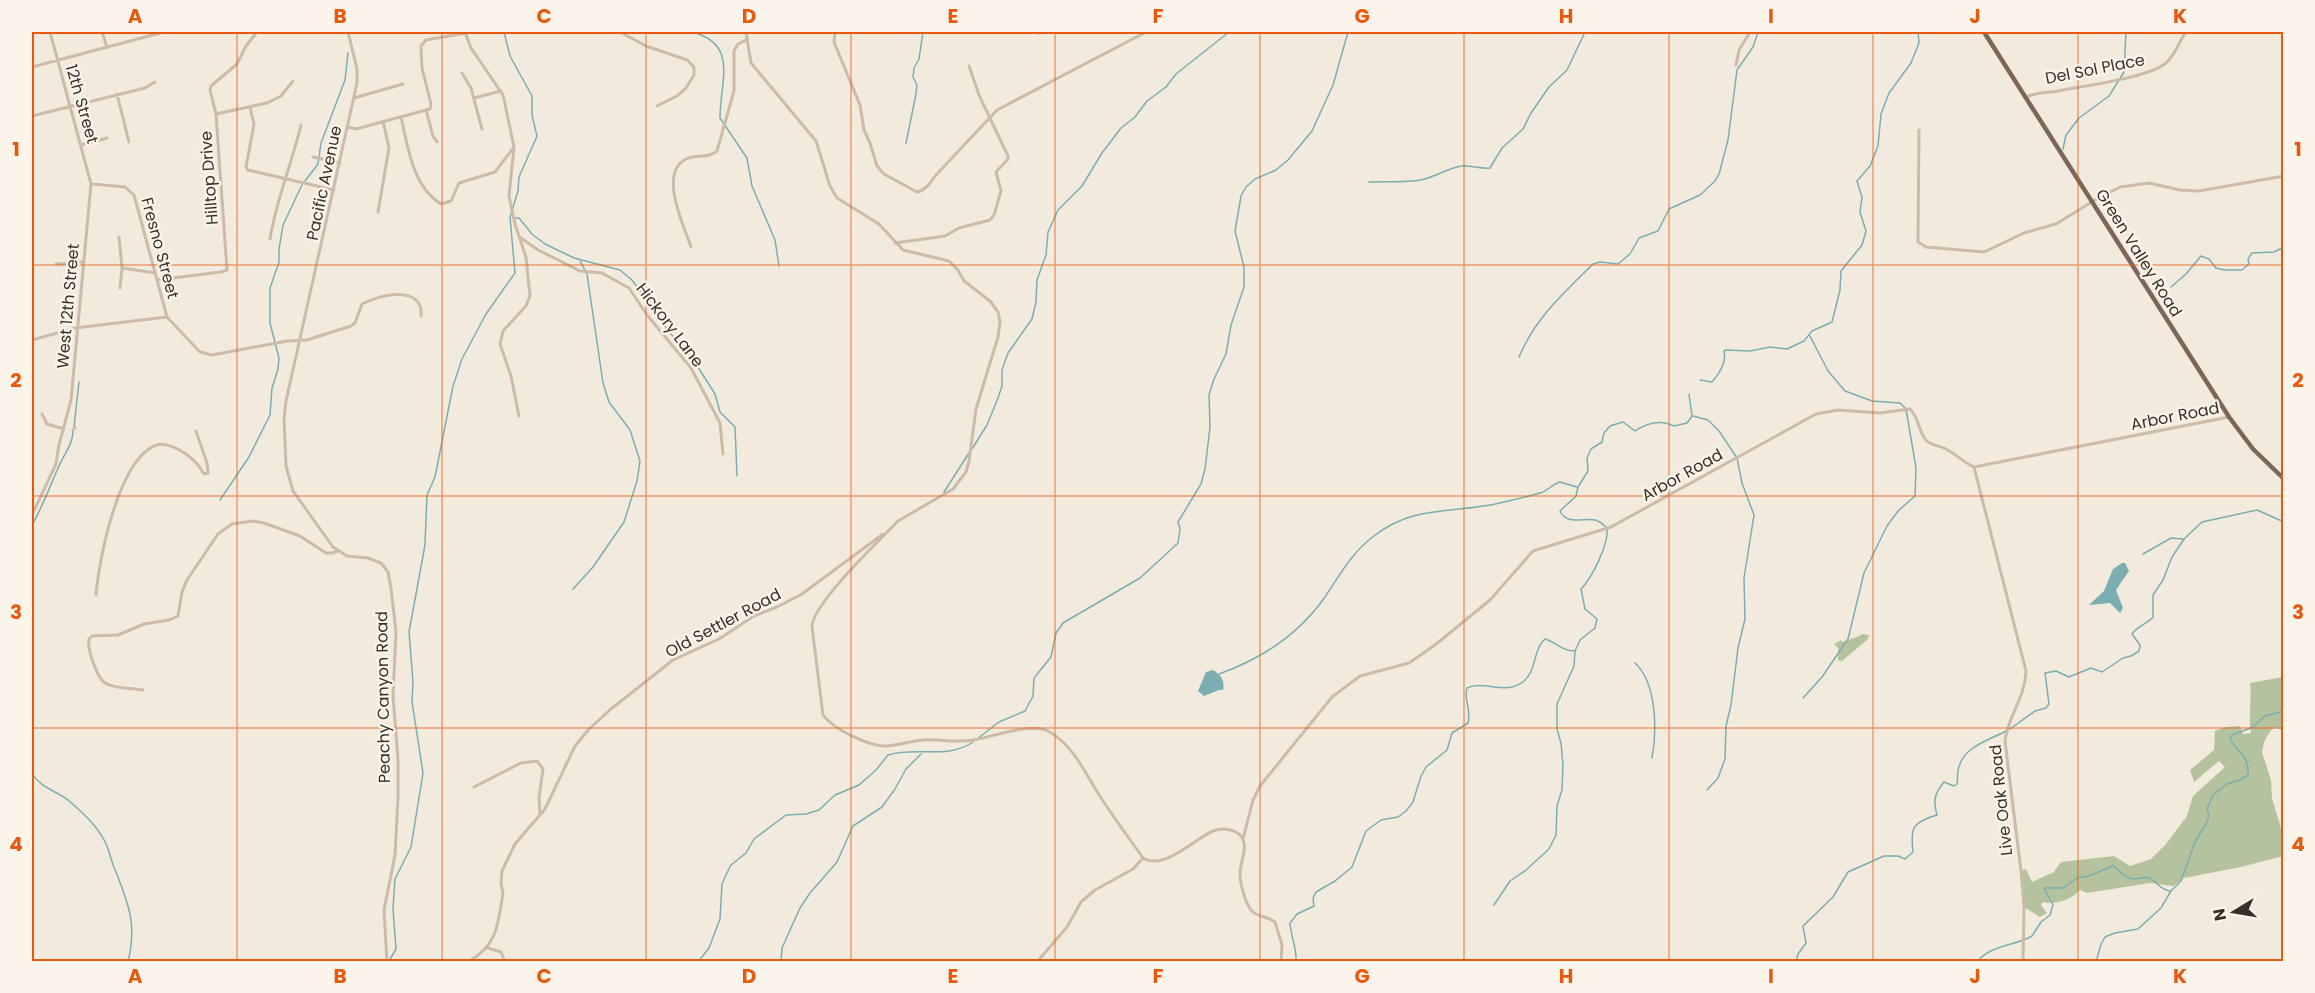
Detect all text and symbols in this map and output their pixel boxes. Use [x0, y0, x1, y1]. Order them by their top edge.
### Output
text: A [128, 2, 143, 30]
text: B [333, 2, 347, 30]
text: C [536, 2, 552, 30]
text: D [742, 2, 756, 30]
text: E [948, 2, 958, 30]
text: F [1153, 2, 1164, 30]
text: G [1354, 2, 1370, 30]
text: H [1559, 2, 1573, 30]
text: I [1768, 2, 1774, 30]
text: J [1969, 2, 1981, 30]
text: K [2173, 2, 2187, 30]
street label: Del Sol Place [2043, 48, 2147, 90]
street label: 12th Street [60, 62, 104, 147]
street label: Pacific Avenue [301, 123, 347, 243]
street label: Hilltop Drive [194, 130, 224, 226]
text: 1 [12, 135, 20, 163]
text: 1 [2294, 135, 2302, 163]
street label: Green Valley Road [2090, 185, 2188, 321]
street label: Fresno Street [135, 195, 185, 301]
street label: West 12th Street [51, 242, 85, 370]
street label: Hickory Lane [631, 278, 709, 372]
text: 2 [10, 366, 22, 394]
text: 2 [2292, 366, 2304, 394]
street label: Arbor Road [2129, 396, 2221, 436]
street label: Arbor Road [1637, 443, 1727, 507]
street label: Old Settler Road [661, 583, 785, 663]
text: 3 [10, 598, 22, 626]
text: 3 [2292, 598, 2304, 626]
street label: Peachy Canyon Road [370, 611, 396, 783]
street label: Live Oak Road [1984, 743, 2018, 857]
text: 4 [9, 830, 23, 858]
text: 4 [2291, 830, 2305, 858]
north arrow [2204, 882, 2264, 942]
text: N [2207, 907, 2232, 923]
text: A [128, 962, 143, 990]
text: B [333, 962, 347, 990]
text: C [536, 962, 552, 990]
text: D [742, 962, 756, 990]
text: E [948, 962, 958, 990]
text: F [1153, 962, 1164, 990]
text: G [1354, 962, 1370, 990]
text: H [1559, 962, 1573, 990]
text: I [1768, 962, 1774, 990]
text: J [1969, 962, 1981, 990]
text: K [2173, 962, 2187, 990]

